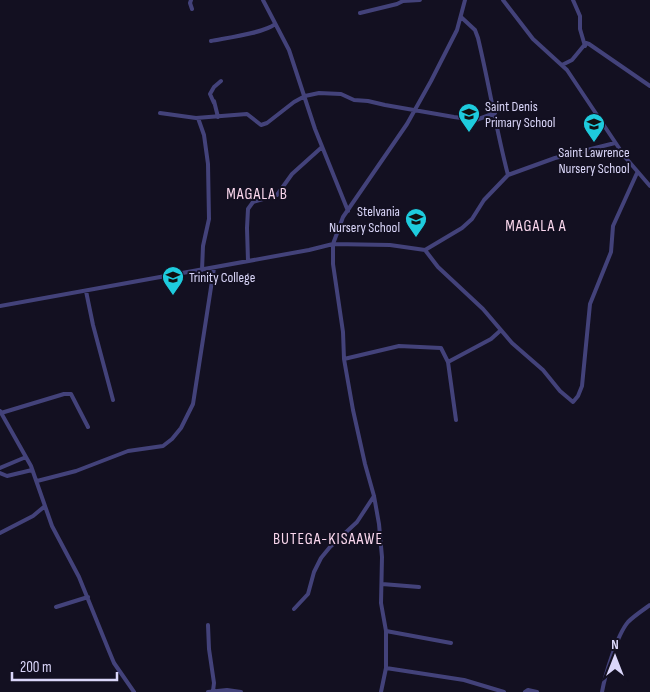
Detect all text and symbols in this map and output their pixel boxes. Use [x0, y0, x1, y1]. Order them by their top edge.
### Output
place label: Saint Denis Primary School [485, 98, 555, 131]
school or university icon: Saint Denis Primary School [457, 102, 481, 133]
school or university icon: Saint Lawrence Nursery School [582, 112, 606, 143]
place label: Saint Lawrence Nursery School [558, 144, 630, 177]
district label: MAGALA B [226, 185, 288, 204]
place label: Stelvania Nursery School [329, 203, 400, 236]
school or university icon: Stelvania Nursery School [404, 207, 428, 238]
district label: MAGALA A [505, 217, 567, 236]
school or university icon: Trinity College [161, 265, 185, 296]
place label: Trinity College [189, 269, 255, 286]
district label: BUTEGA-KISAAWE [273, 530, 383, 549]
north arrow [590, 632, 640, 682]
text: N [611, 636, 619, 653]
scale bar [12, 650, 118, 682]
text: 200 m [20, 658, 52, 677]

